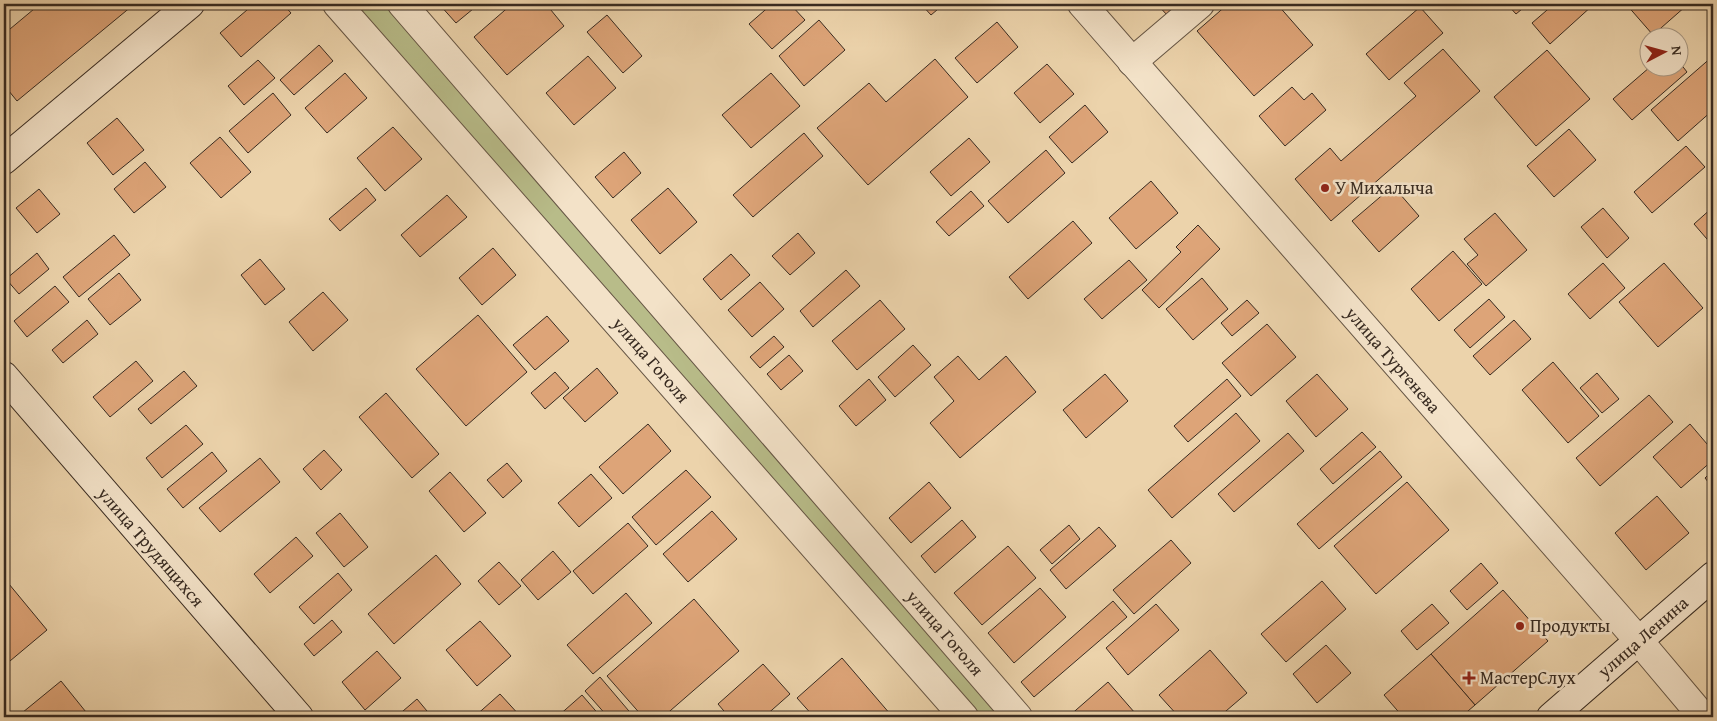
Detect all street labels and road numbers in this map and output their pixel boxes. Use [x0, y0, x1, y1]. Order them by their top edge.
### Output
street label: улица Тургенева [1339, 300, 1448, 419]
street label: улица Гоголя [606, 310, 696, 409]
street label: улица Трудящихся [91, 480, 211, 613]
street label: улица Гоголя [900, 583, 990, 682]
street label: улица Ленина [1591, 589, 1694, 684]

